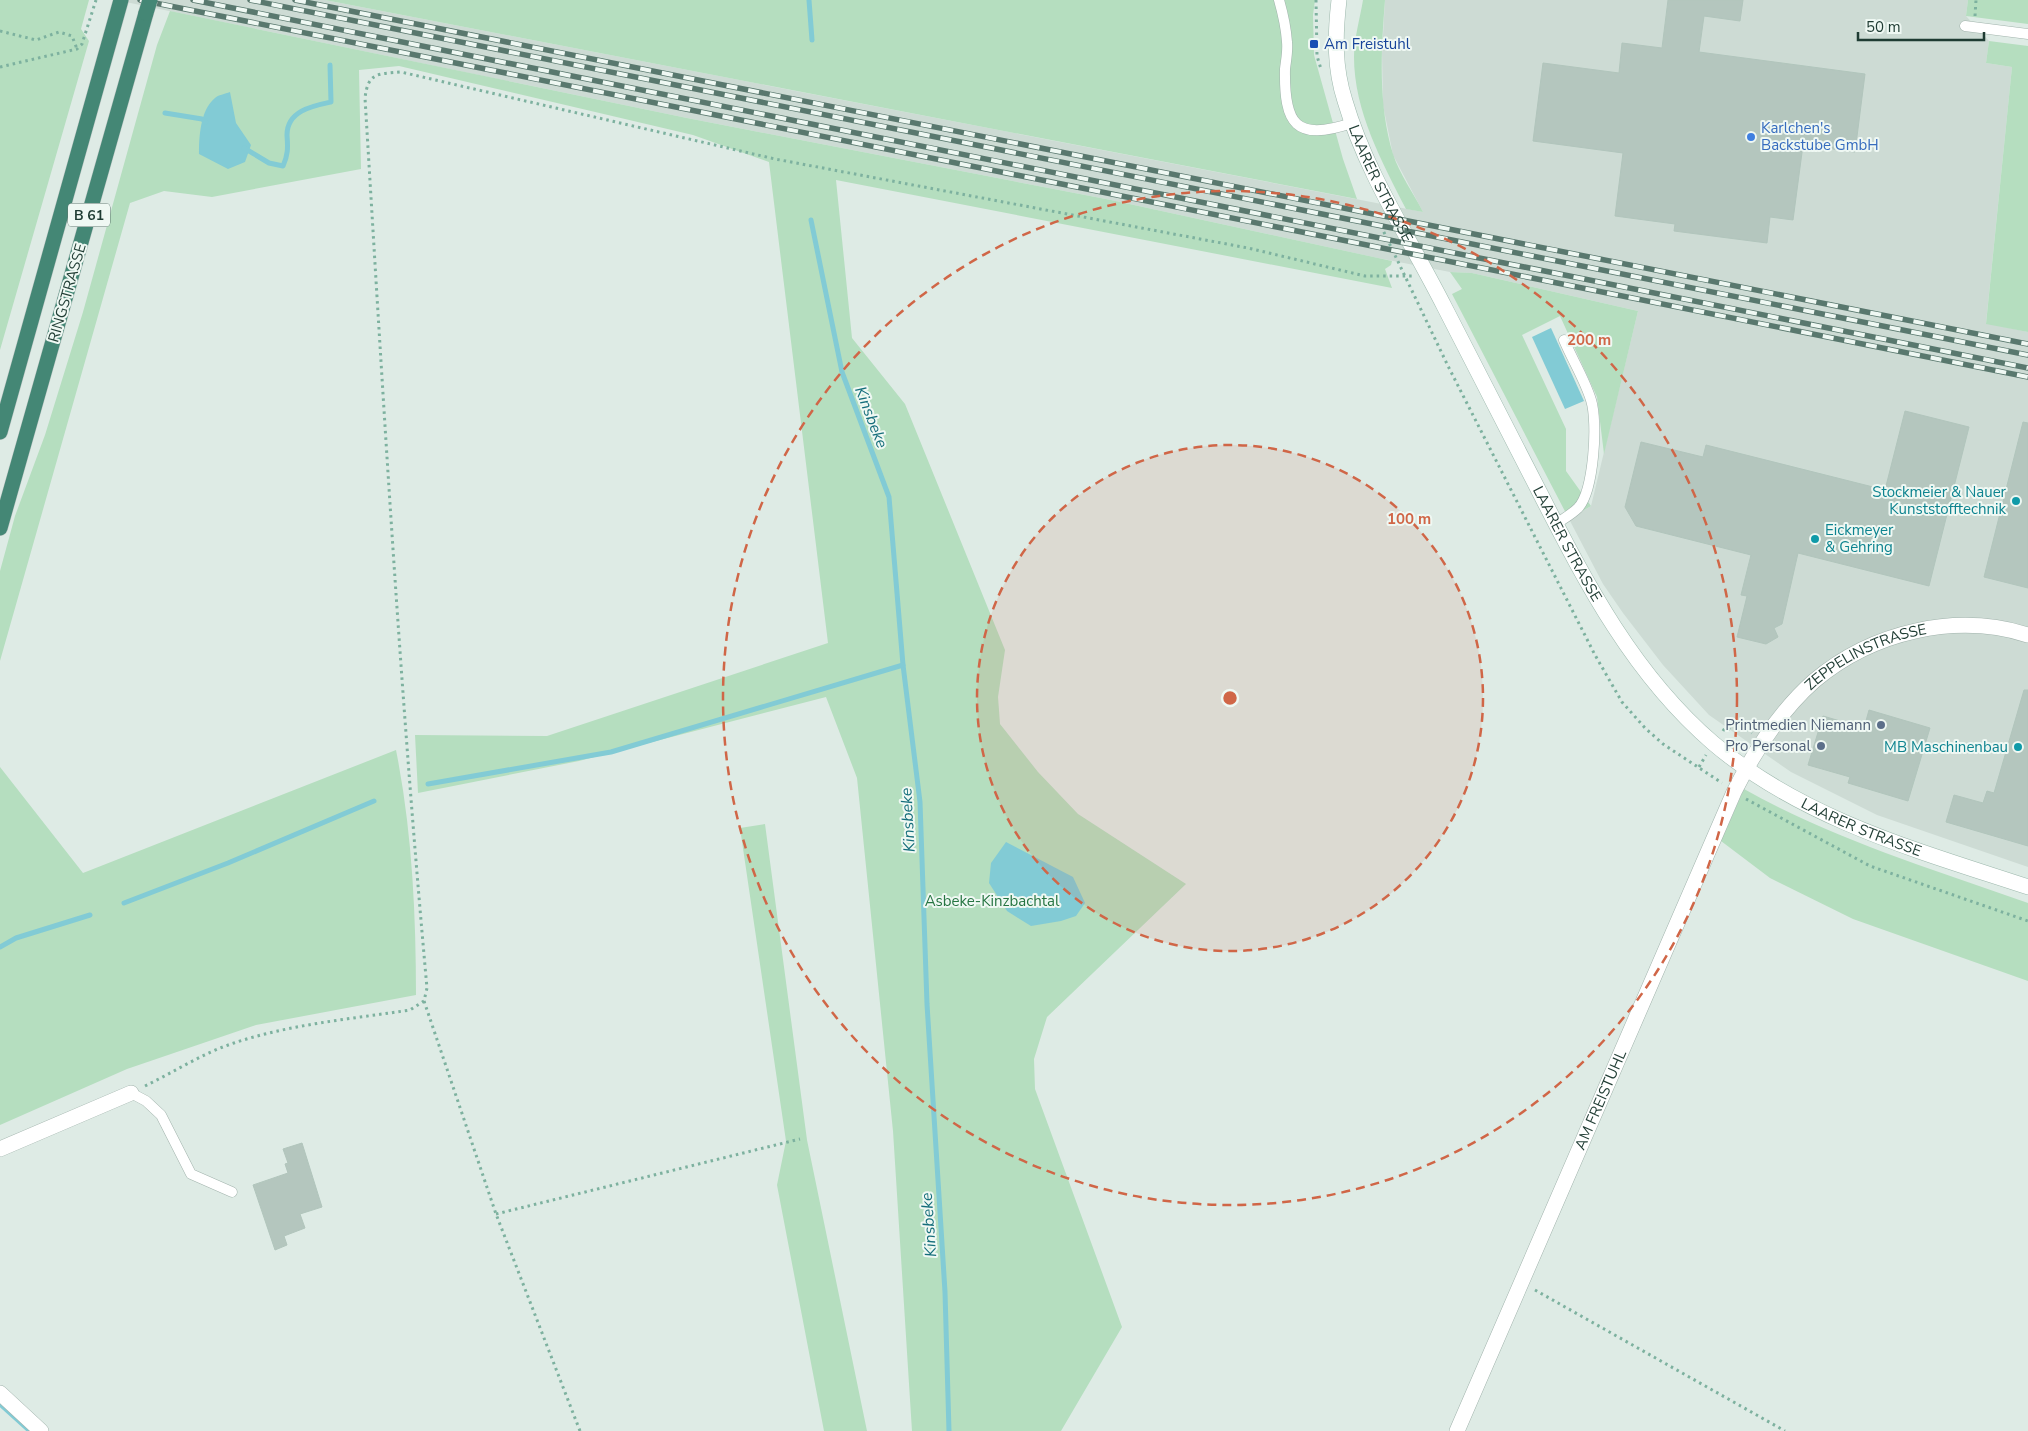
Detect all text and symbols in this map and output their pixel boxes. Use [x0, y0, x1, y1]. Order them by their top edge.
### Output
scale bar [1858, 10, 1984, 42]
text: 50 m [1866, 17, 1901, 37]
place label: Am Freistuhl [1324, 34, 1411, 54]
marker: Am Freistuhl [1308, 38, 1320, 50]
place label: Karlchen's Backstube GmbH [1761, 118, 1879, 155]
street label: LAARER STRASSE [1344, 122, 1418, 246]
marker: Karlchen's Backstube GmbH [1745, 131, 1757, 143]
road number: B 61 [68, 204, 110, 226]
street label: RINGSTRASSE [43, 241, 91, 345]
text: 200 m [1567, 330, 1611, 350]
water label: Kinsbeke [849, 383, 893, 452]
place label: Stockmeier & Nauer Kunststofftechnik [1872, 482, 2007, 519]
street label: LAARER STRASSE [1528, 483, 1607, 605]
marker: Stockmeier & Nauer Kunststofftechnik [2010, 495, 2022, 507]
text: 100 m [1387, 509, 1431, 529]
place label: Eickmeyer & Gehring [1825, 520, 1894, 557]
marker: Eickmeyer & Gehring [1809, 533, 1821, 545]
street label: ZEPPELINSTRASSE [1800, 619, 1928, 695]
centre of rings [1221, 689, 1239, 707]
place label: Printmedien Niemann [1725, 715, 1871, 735]
marker: Printmedien Niemann [1875, 719, 1887, 731]
place label: Pro Personal [1725, 736, 1812, 756]
place label: MB Maschinenbau [1884, 737, 2008, 757]
marker: Pro Personal [1815, 740, 1827, 752]
marker: MB Maschinenbau [2012, 741, 2024, 753]
water label: Kinsbeke [895, 787, 921, 853]
street label: LAARER STRASSE [1798, 793, 1924, 861]
park label: Asbeke-Kinzbachtal [925, 891, 1060, 911]
street label: AM FREISTUHL [1570, 1047, 1631, 1153]
water label: Kinsbeke [916, 1191, 942, 1258]

